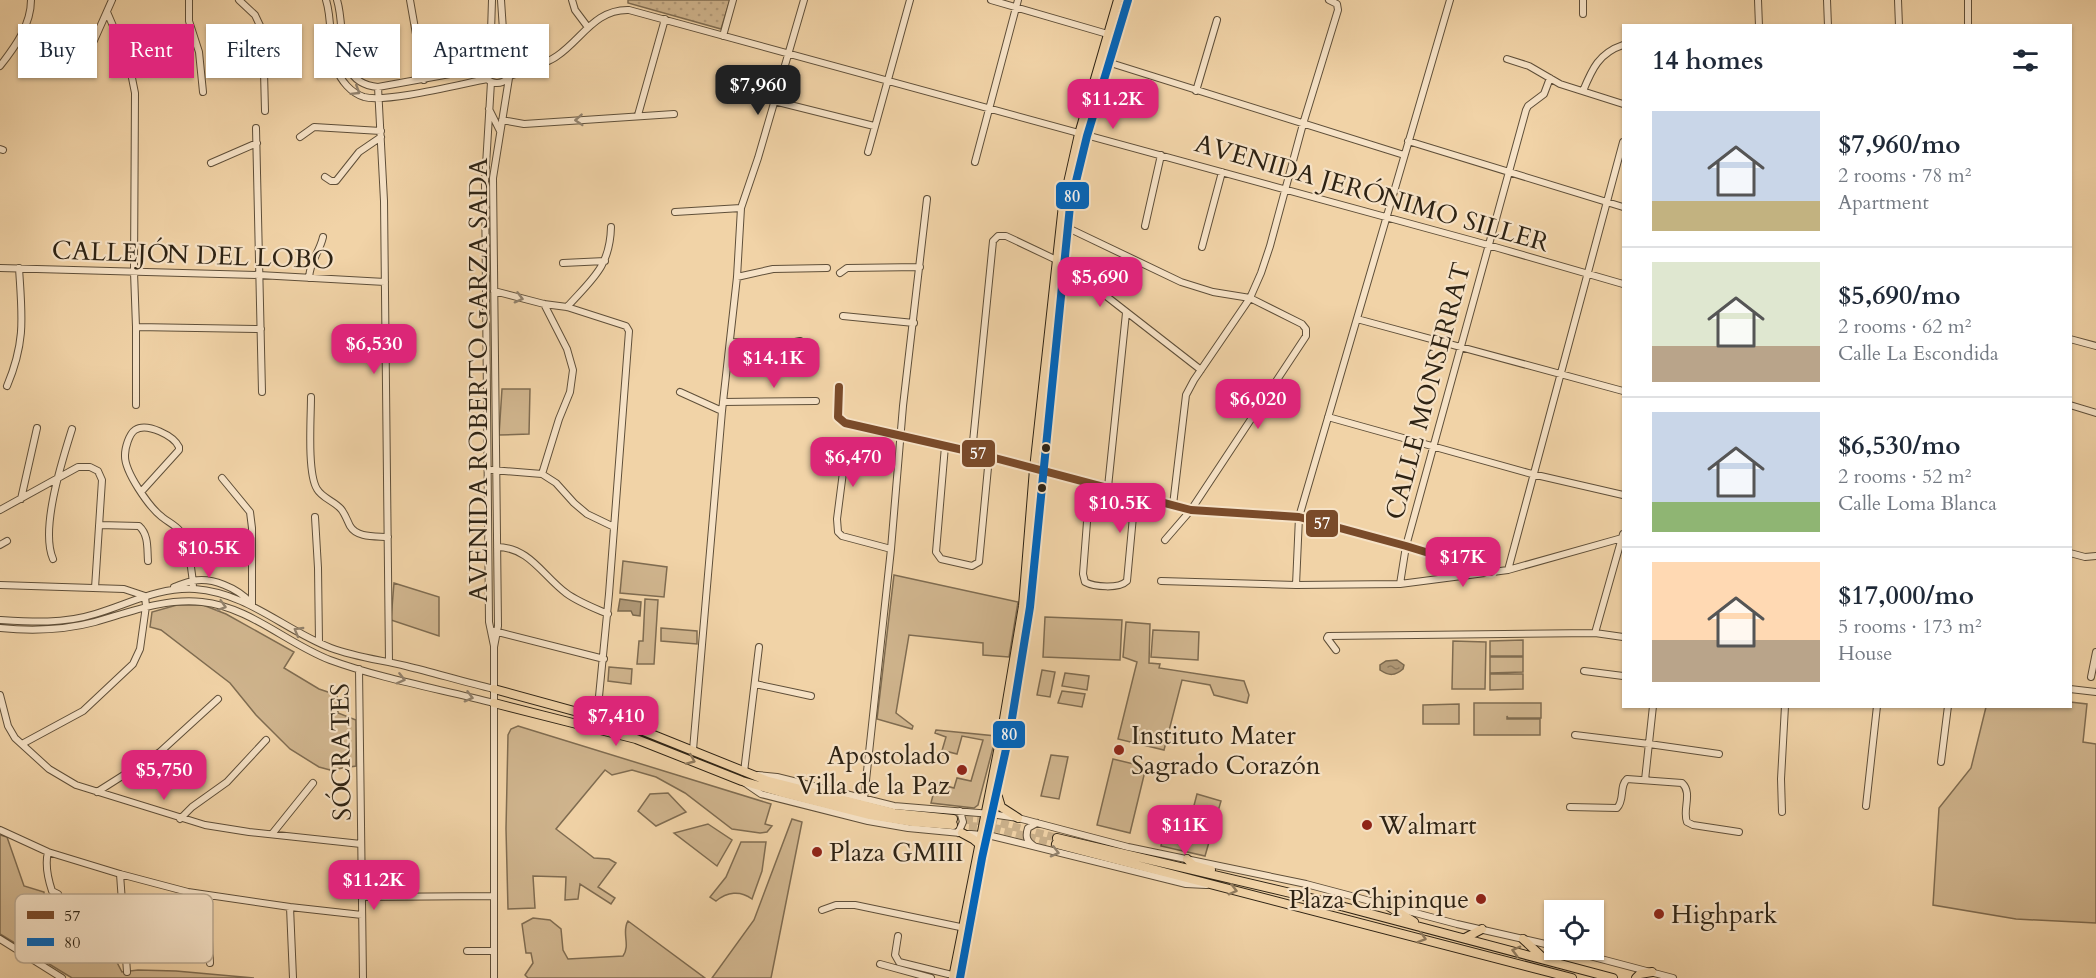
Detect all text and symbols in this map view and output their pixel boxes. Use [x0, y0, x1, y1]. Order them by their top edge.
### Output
chip: Buy [18, 24, 97, 78]
chip: Rent [109, 24, 194, 78]
chip: Filters [206, 24, 302, 78]
chip: New [314, 24, 400, 78]
chip: Apartment [412, 24, 549, 78]
text: 14 homes [1652, 43, 1763, 78]
icon: filters [2009, 44, 2042, 77]
pin: $7,960 [709, 65, 807, 116]
text: $7,960 [729, 71, 787, 98]
pin: $11.2K [1064, 79, 1162, 130]
one-way arrow [350, 84, 360, 96]
text: $11.2K [1082, 85, 1144, 112]
one-way arrow [575, 113, 584, 126]
street label: AVENIDA JERÓNIMO SILLER [1191, 126, 1553, 260]
text: $7,960/mo [1838, 127, 1961, 162]
icon: home [1700, 135, 1772, 207]
street label: AVENIDA ROBERTO GARZA SADA [461, 157, 496, 602]
text: 2 rooms · 78 m² [1838, 162, 1971, 189]
line badge: 80 [1055, 181, 1090, 210]
text: 80 [1064, 186, 1080, 208]
text: Apartment [1838, 189, 1929, 216]
street label: CALLEJÓN DEL LOBO [51, 233, 335, 277]
pin: $5,690 [1051, 257, 1149, 308]
street label: CALLE MONSERRAT [1377, 259, 1479, 523]
text: $5,690 [1071, 263, 1129, 290]
text: $5,690/mo [1838, 278, 1961, 313]
icon: home [1700, 286, 1772, 358]
one-way arrow [514, 290, 524, 303]
text: 2 rooms · 62 m² [1838, 313, 1971, 340]
pin: $6,530 [325, 324, 423, 375]
text: $6,530 [345, 330, 403, 357]
pin: $14.1K [725, 338, 823, 389]
text: Calle La Escondida [1838, 340, 1999, 367]
text: $14.1K [743, 344, 805, 371]
pin: $6,020 [1209, 379, 1307, 430]
text: $6,020 [1229, 385, 1287, 412]
text: $6,530/mo [1838, 428, 1961, 463]
icon: home [1700, 436, 1772, 508]
pin: $6,470 [804, 437, 902, 488]
line badge: 57 [961, 439, 996, 468]
unlabelled marker [1040, 442, 1052, 454]
text: $6,470 [824, 443, 882, 470]
text: 57 [970, 443, 986, 465]
text: 2 rooms · 52 m² [1838, 463, 1971, 490]
unlabelled marker [1036, 482, 1048, 494]
pin: $10.5K [1071, 483, 1169, 534]
text: $10.5K [1089, 489, 1151, 516]
text: Calle Loma Blanca [1838, 490, 1997, 517]
line badge: 57 [1305, 509, 1339, 538]
text: 57 [1314, 513, 1330, 535]
pin: $10.5K [160, 528, 258, 579]
text: $10.5K [178, 534, 240, 561]
pin: $17K [1427, 537, 1499, 588]
text: $17K [1440, 543, 1486, 570]
text: $17,000/mo [1838, 578, 1974, 613]
icon: home [1700, 586, 1772, 658]
one-way arrow [216, 599, 227, 611]
text: 5 rooms · 173 m² [1838, 613, 1982, 640]
one-way arrow [294, 627, 304, 638]
text: House [1838, 640, 1892, 667]
one-way arrow [396, 672, 406, 685]
street label: SÓCRATES [322, 683, 360, 821]
one-way arrow [464, 689, 474, 702]
pin: $7,410 [567, 696, 665, 747]
text: $7,410 [587, 702, 645, 729]
place label: Instituto Mater Sagrado Corazón [1131, 718, 1321, 783]
line badge: 80 [992, 720, 1026, 749]
text: 80 [1001, 724, 1017, 746]
place label: Apostolado Villa de la Paz [796, 738, 950, 803]
marker: Instituto Mater Sagrado Corazón [1112, 743, 1126, 757]
pin: $5,750 [115, 750, 213, 801]
one-way arrow [684, 753, 695, 765]
text: $5,750 [135, 756, 193, 783]
marker: Apostolado Villa de la Paz [955, 763, 969, 777]
pin: $11K [1149, 805, 1221, 856]
place label: Walmart [1378, 808, 1477, 843]
text: $11K [1162, 811, 1208, 838]
marker: Walmart [1360, 818, 1374, 832]
place label: Plaza GMIII [829, 835, 964, 870]
one-way arrow [1050, 844, 1060, 857]
marker: Plaza GMIII [810, 845, 824, 859]
pin: $11.2K [325, 860, 423, 911]
text: $11.2K [343, 866, 405, 893]
place label: Plaza Chipinque [1289, 882, 1469, 917]
one-way arrow [1228, 883, 1238, 896]
marker: Plaza Chipinque [1474, 892, 1488, 906]
legend [15, 894, 213, 963]
place label: Highpark [1671, 897, 1777, 932]
map controls [1544, 900, 1604, 960]
button: locate [1544, 900, 1604, 960]
text: 57 [64, 905, 80, 927]
marker: Highpark [1652, 907, 1666, 921]
one-way arrow [1417, 931, 1427, 944]
text: 80 [64, 932, 80, 954]
one-way arrow [1511, 946, 1522, 958]

